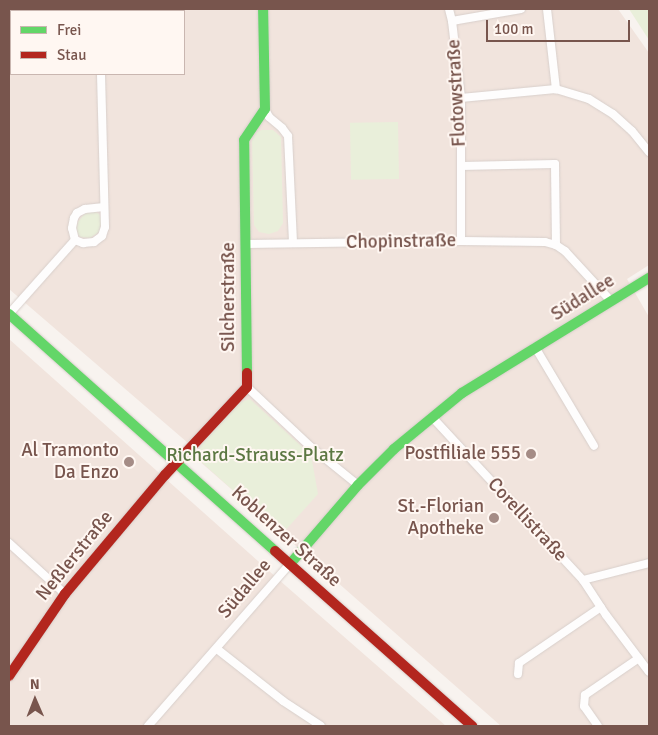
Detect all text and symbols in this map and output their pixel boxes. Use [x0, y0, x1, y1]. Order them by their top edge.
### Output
legend [10, 10, 185, 75]
scale bar [488, 10, 632, 42]
text: 100 m [494, 20, 534, 38]
text: Frei [57, 21, 81, 39]
street label: Flotowstraße [443, 39, 471, 147]
text: Stau [57, 46, 86, 64]
street label: Chopinstraße [346, 230, 456, 254]
street label: Silcherstraße [218, 242, 240, 352]
street label: Südallee [547, 270, 619, 326]
place label: Al Tramonto Da Enzo [21, 440, 119, 484]
place label: Postfiliale 555 [404, 443, 521, 465]
park label: Richard-Strauss-Platz [166, 445, 344, 467]
marker: Postfiliale 555 [525, 448, 537, 460]
marker: Al Tramonto Da Enzo [123, 456, 135, 468]
street label: Corellistraße [482, 473, 572, 567]
street label: Koblenzer Straße [226, 482, 346, 592]
place label: St.-Florian Apotheke [398, 496, 484, 540]
street label: Neßlerstraße [32, 506, 118, 606]
marker: St.-Florian Apotheke [488, 512, 500, 524]
street label: Südallee [214, 555, 276, 623]
north arrow [10, 675, 60, 725]
text: N [30, 676, 40, 693]

